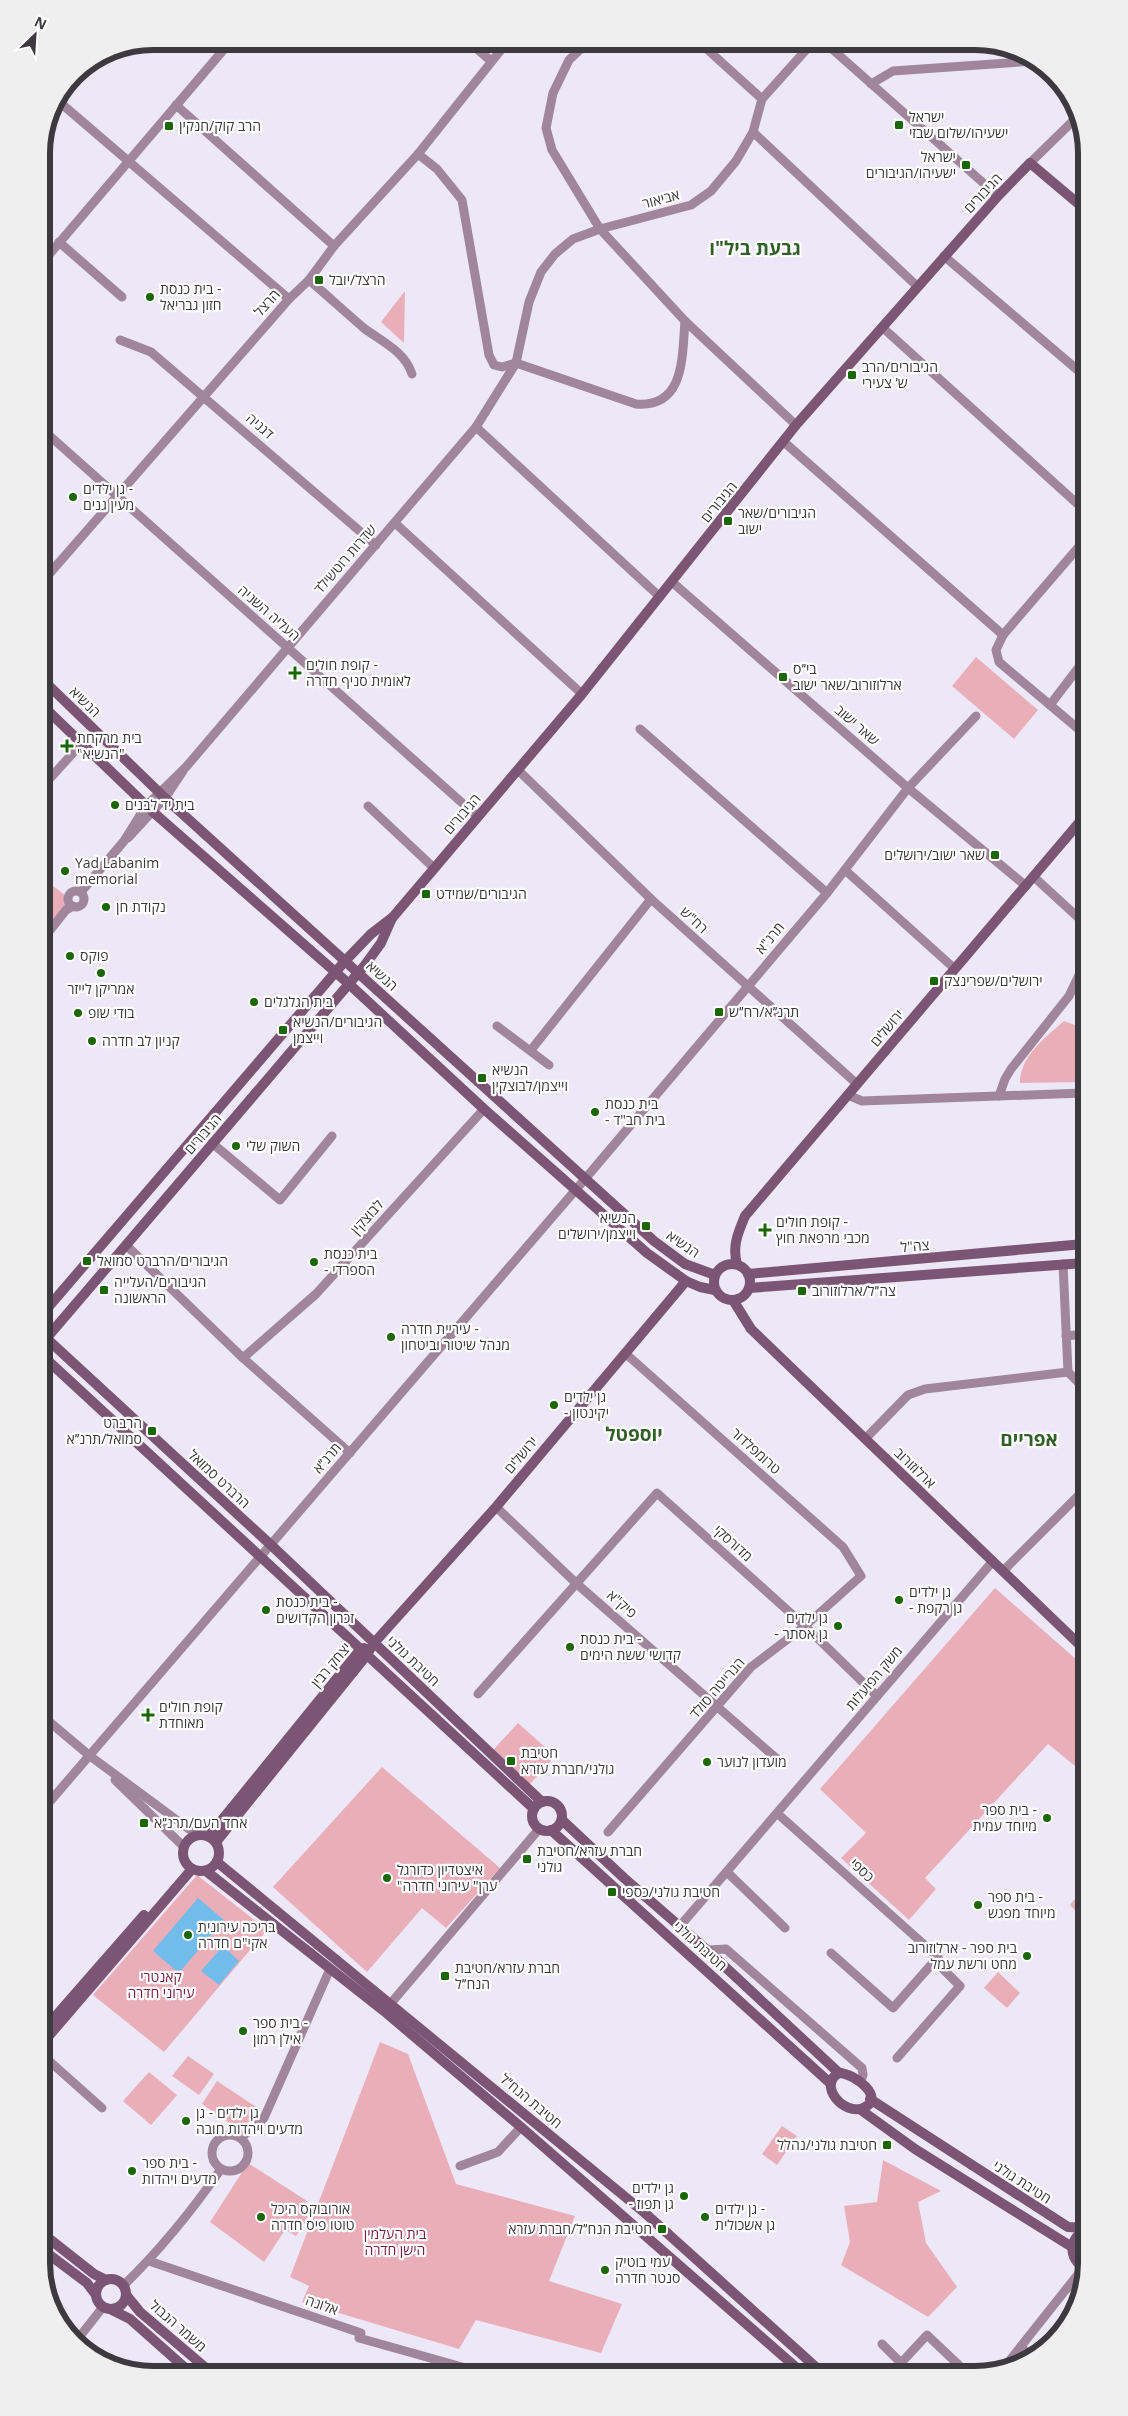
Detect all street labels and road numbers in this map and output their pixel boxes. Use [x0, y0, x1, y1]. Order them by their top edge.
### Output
street label: הגיבורים [959, 169, 1006, 217]
street label: אביאור [640, 184, 682, 213]
street label: הרצל [249, 285, 284, 320]
street label: דגניה [242, 408, 278, 443]
street label: הגיבורים [696, 477, 741, 526]
street label: שדרות רוטשילד [309, 520, 380, 598]
street label: העליה השניה [234, 580, 304, 645]
street label: הנשיא [66, 682, 105, 721]
street label: שאר ישוב [831, 700, 884, 749]
street label: הגיבורים [439, 789, 484, 838]
street label: רח"ש [676, 902, 712, 937]
street label: תרנ"א [751, 918, 788, 957]
street label: הנשיא [362, 956, 402, 995]
street label: ירושלים [866, 1005, 908, 1050]
street label: הגיבורים [180, 1109, 225, 1158]
street label: לבוצקין [346, 1195, 387, 1238]
street label: הנשיא [663, 1226, 704, 1262]
street label: צה"ל [900, 1235, 930, 1256]
street label: טרומפלדור [727, 1423, 785, 1478]
street label: ירושלים [500, 1432, 542, 1477]
street label: תרנ״א [308, 1438, 345, 1477]
street label: ארלוזורוב [891, 1443, 940, 1492]
street label: הרברט סמואל [184, 1445, 254, 1512]
street label: מדורסקי [710, 1520, 757, 1565]
street label: פיק"א [603, 1585, 641, 1622]
street label: חטיבת גולני [383, 1631, 444, 1690]
street label: יצחק רבין [306, 1638, 355, 1691]
street label: משק הפועלות [841, 1641, 906, 1714]
street label: הנרייטה סולד [685, 1653, 749, 1722]
street label: כספי [846, 1854, 879, 1886]
street label: חטיבת גולני [669, 1916, 731, 1975]
street label: חטיבת הנח״ל [496, 2069, 566, 2132]
street label: חטיבת גולני [989, 2156, 1055, 2208]
street label: אלונה [303, 2290, 341, 2319]
street label: משמר הגבול [146, 2295, 211, 2356]

